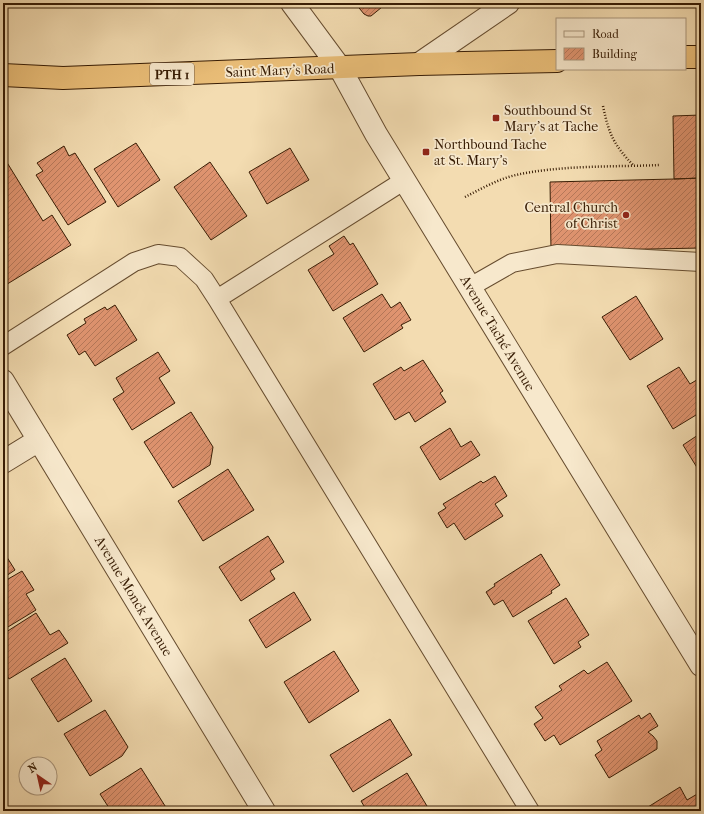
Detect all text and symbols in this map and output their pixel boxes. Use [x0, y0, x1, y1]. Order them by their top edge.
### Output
legend [556, 18, 686, 70]
text: Road [592, 27, 619, 41]
text: Building [592, 47, 637, 61]
street label: Saint Mary's Road [225, 60, 335, 81]
road number: PTH 1 [150, 63, 194, 85]
place label: Southbound St Mary's at Tache [504, 102, 598, 135]
marker: Southbound St Mary's at Tache [491, 113, 501, 123]
place label: Northbound Tache at St. Mary's [434, 136, 547, 169]
marker: Northbound Tache at St. Mary's [421, 147, 431, 157]
place label: Central Church of Christ [524, 199, 618, 232]
marker: Central Church of Christ [621, 210, 631, 220]
street label: Avenue Taché Avenue [456, 271, 539, 394]
street label: Avenue Monck Avenue [90, 532, 176, 660]
north arrow [18, 756, 58, 796]
text: N [26, 760, 40, 776]

